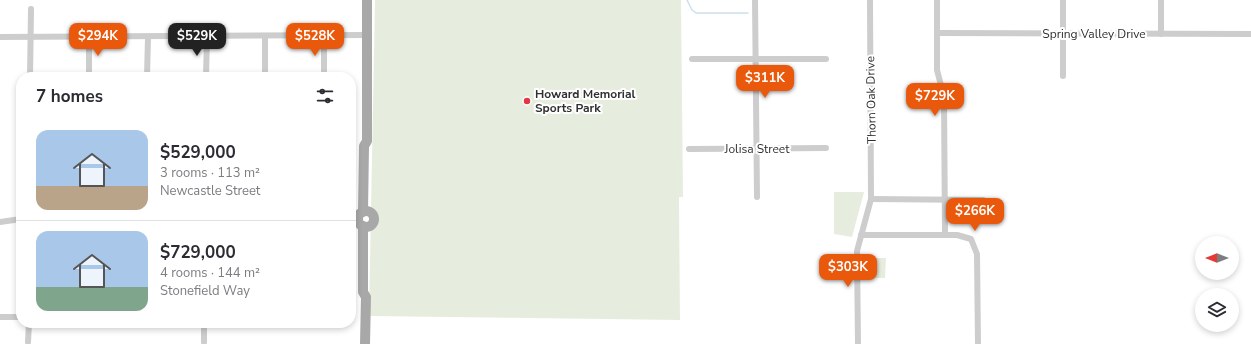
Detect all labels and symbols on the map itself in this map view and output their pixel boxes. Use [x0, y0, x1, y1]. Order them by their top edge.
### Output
pin: $294K [70, 23, 126, 57]
pin: $529K [169, 23, 225, 57]
pin: $528K [287, 23, 343, 57]
street label: Spring Valley Drive [1042, 26, 1146, 42]
street label: Thorn Oak Drive [862, 56, 880, 144]
pin: $311K [737, 65, 793, 99]
pin: $729K [907, 83, 963, 117]
place label: Howard Memorial Sports Park [535, 86, 635, 116]
marker: Howard Memorial Sports Park [522, 96, 532, 106]
street label: Jolisa Street [724, 141, 790, 157]
pin: $266K [947, 198, 1003, 232]
north arrow [1195, 236, 1239, 280]
pin: $303K [820, 254, 876, 288]

